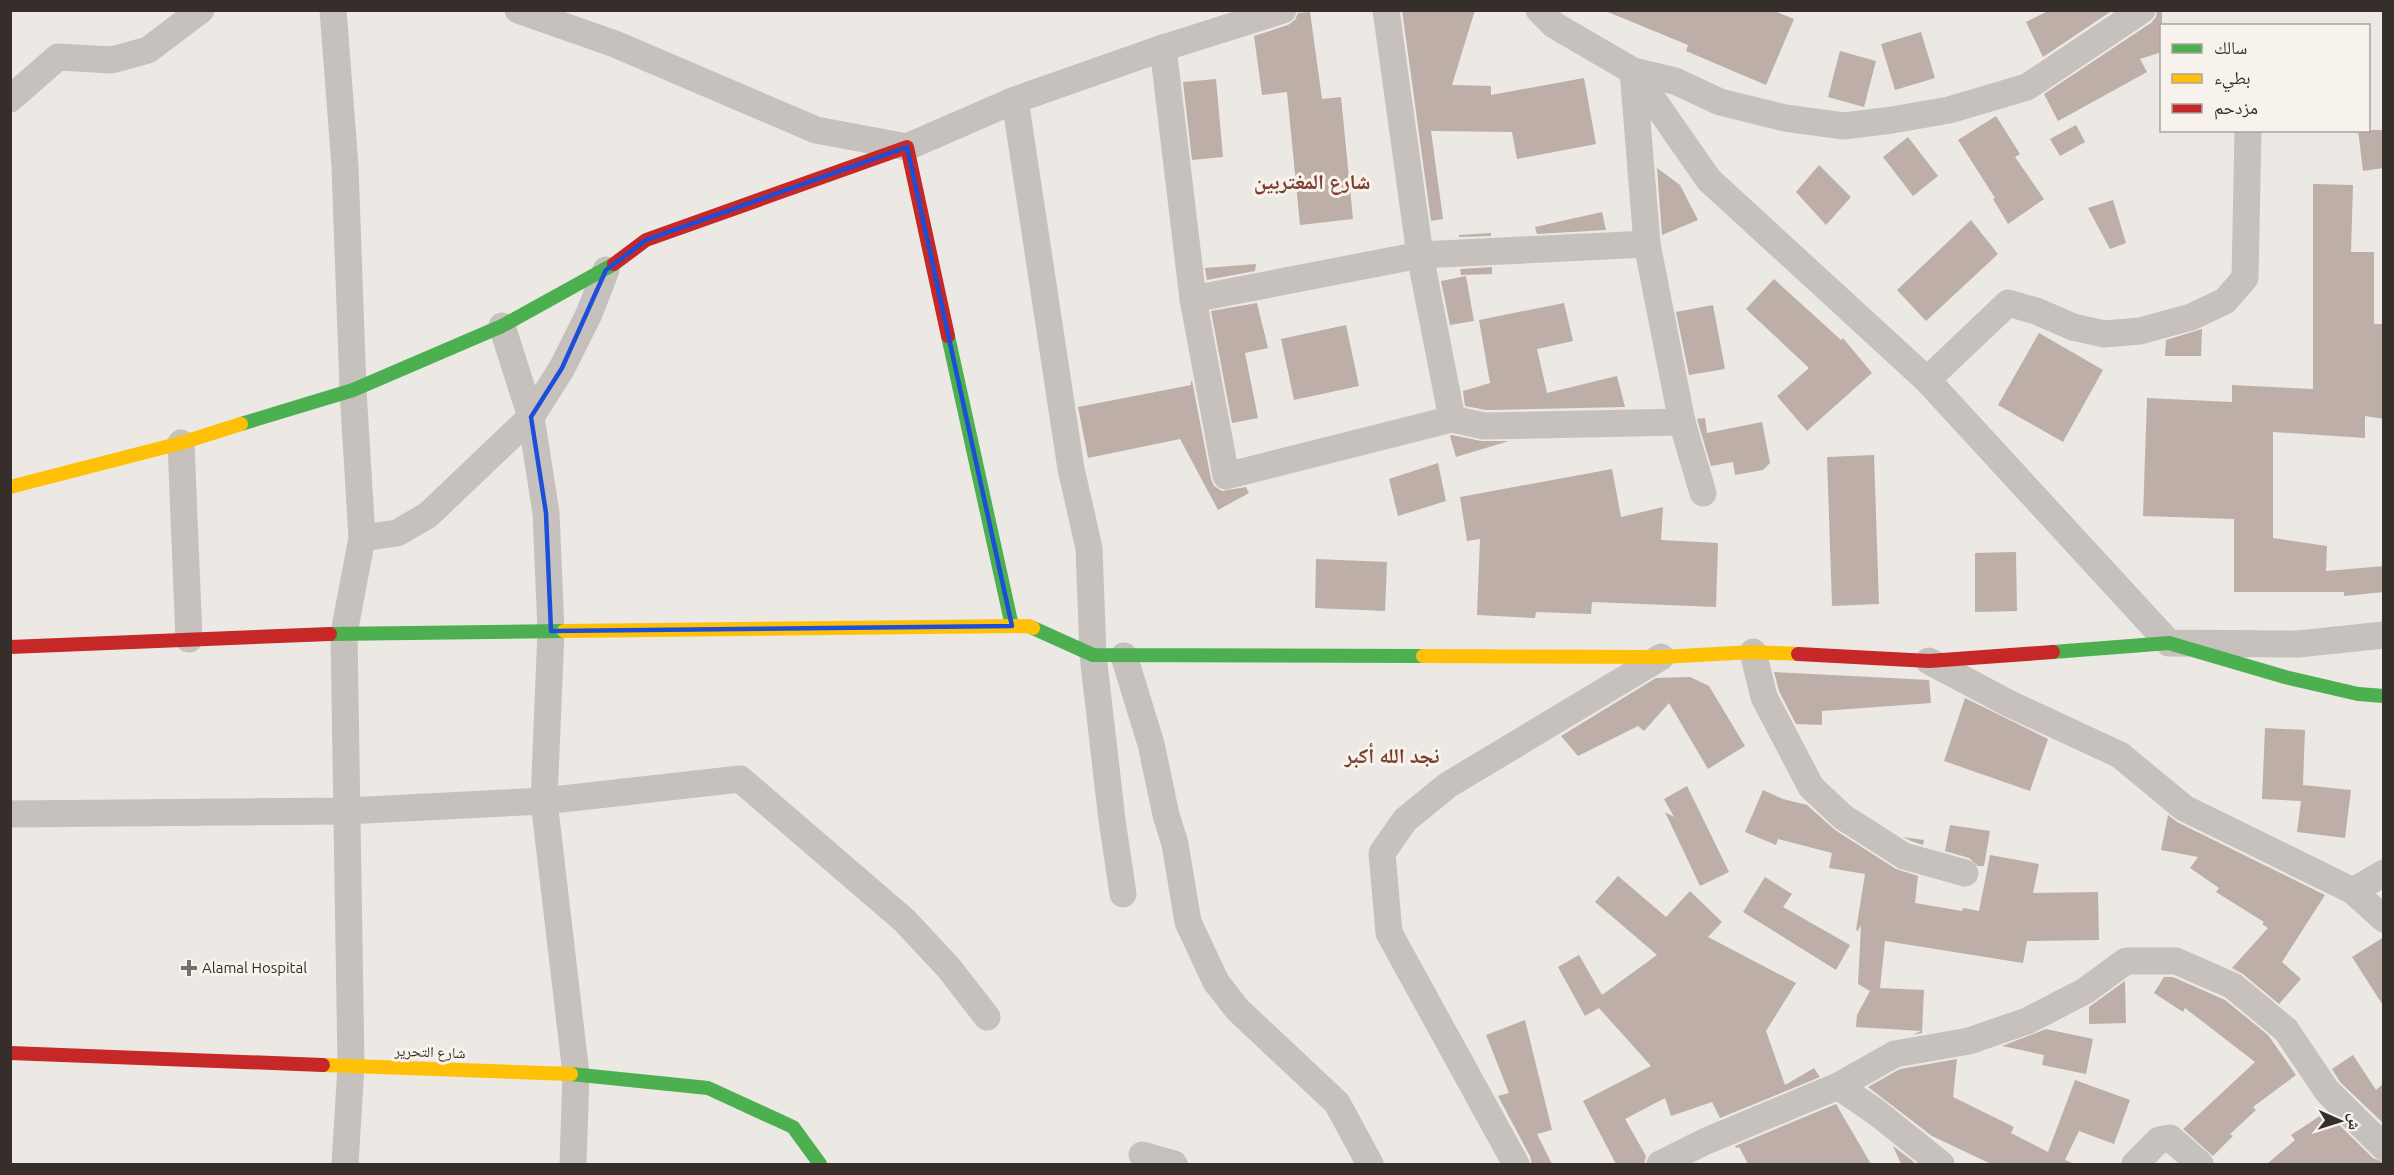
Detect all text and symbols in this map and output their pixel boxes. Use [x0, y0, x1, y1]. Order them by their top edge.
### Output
legend [2160, 24, 2370, 132]
text: سالك [2214, 37, 2247, 57]
text: بطيء [2214, 67, 2251, 93]
text: مزدحم [2214, 97, 2258, 120]
district label: شارع المغتربين [1254, 169, 1370, 195]
district label: نجد الله أكبر [1344, 742, 1439, 768]
marker: Alamal Hospital [180, 959, 198, 977]
place label: Alamal Hospital [202, 959, 307, 976]
street label: شارع التحرير [393, 1042, 466, 1063]
north arrow [2310, 1091, 2370, 1151]
text: ش [2345, 1113, 2364, 1131]

